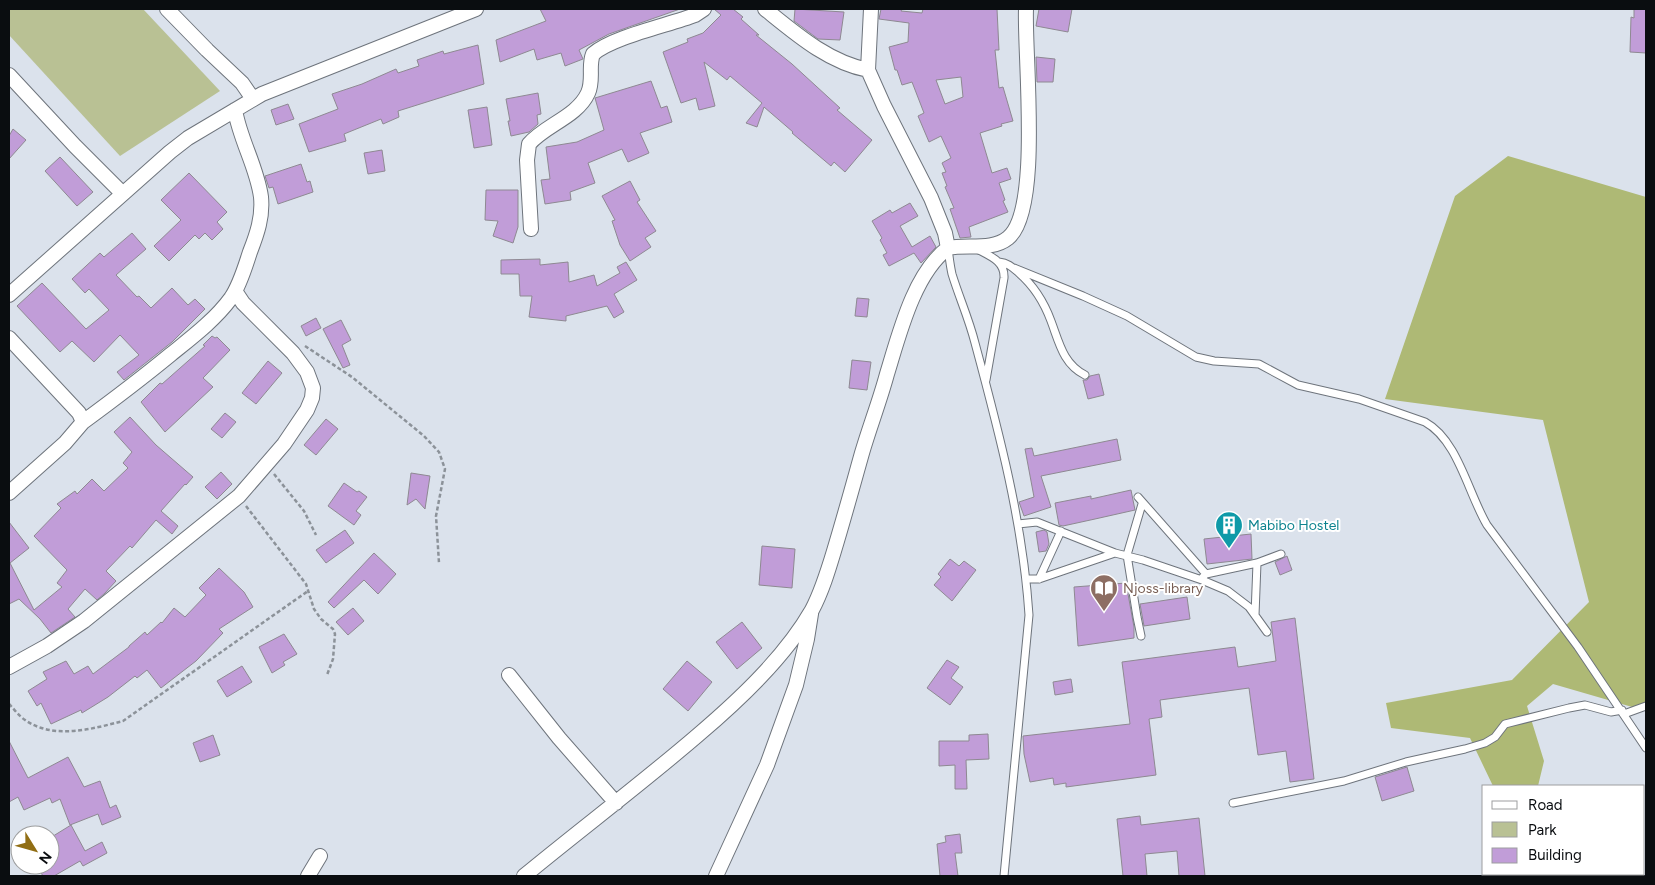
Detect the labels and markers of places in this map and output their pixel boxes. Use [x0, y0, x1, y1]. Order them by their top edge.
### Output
building icon: Mabibo Hostel [1214, 510, 1244, 549]
place label: Mabibo Hostel [1248, 517, 1339, 534]
library icon: Njoss-library [1089, 573, 1119, 612]
place label: Njoss-library [1123, 580, 1204, 597]

